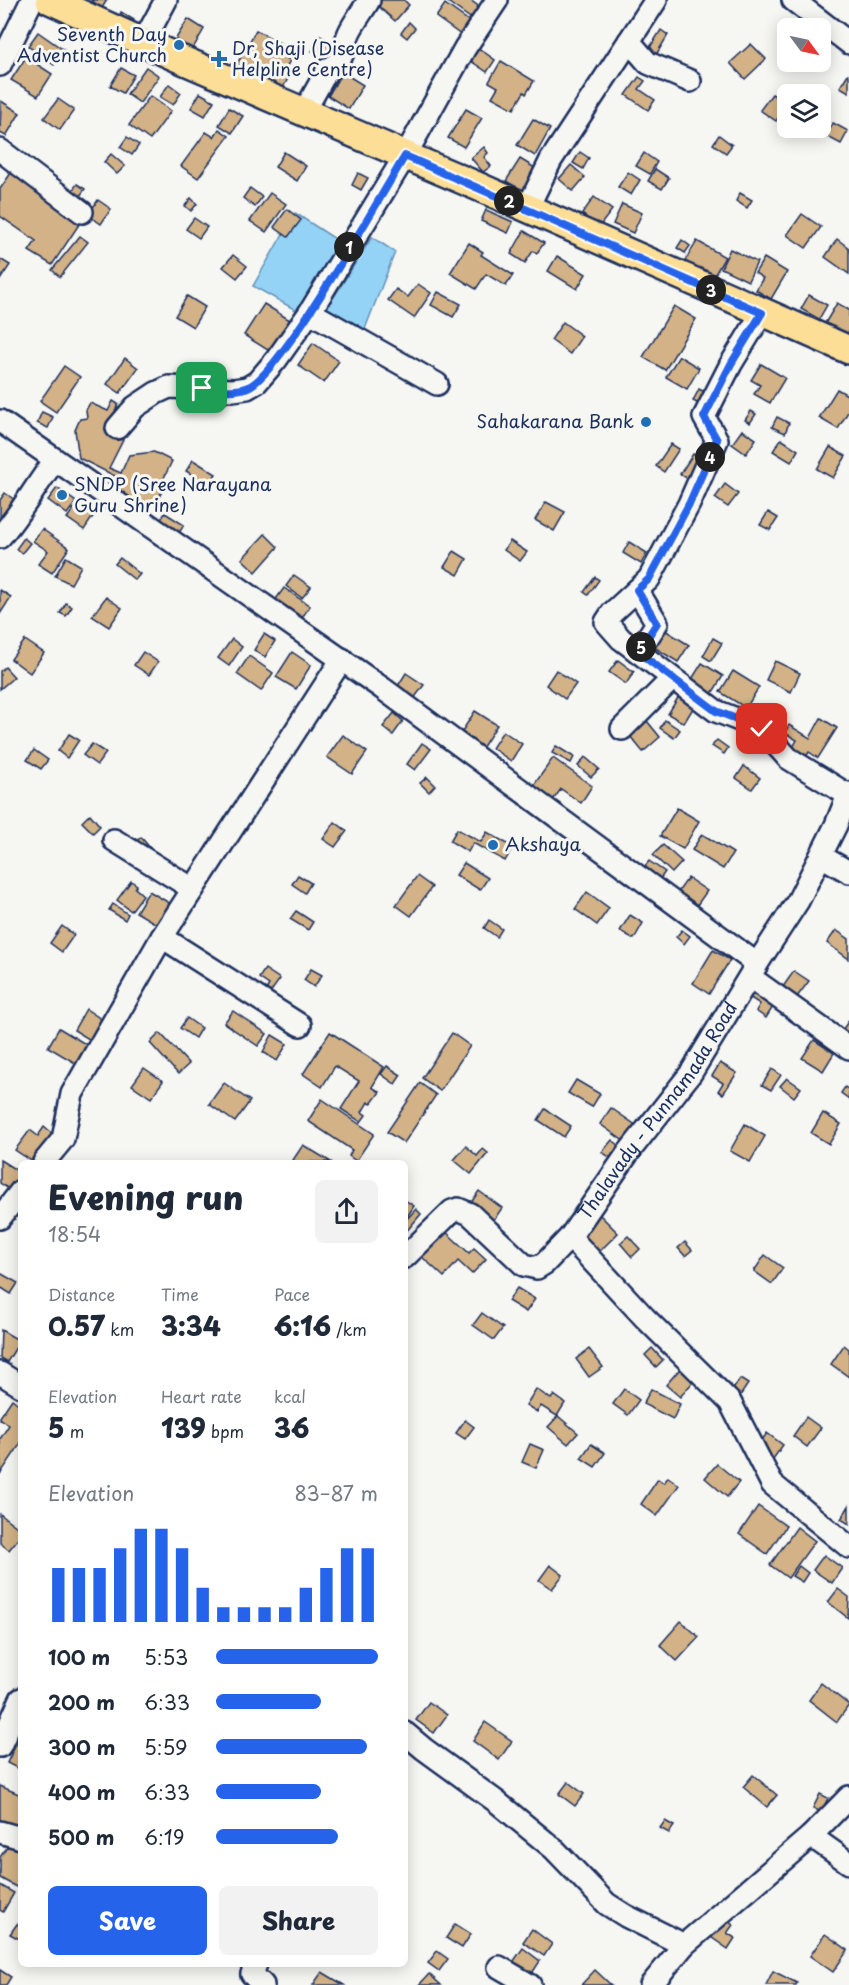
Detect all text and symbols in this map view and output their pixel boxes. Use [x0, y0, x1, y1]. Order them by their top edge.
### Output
north arrow [777, 18, 831, 72]
map controls [777, 18, 831, 138]
place label: Seventh Day Adventist Church [17, 20, 167, 68]
place label: Dr, Shaji (Disease Helpline Centre) [232, 34, 384, 82]
marker: Seventh Day Adventist Church [172, 38, 186, 52]
marker: Dr, Shaji (Disease Helpline Centre) [210, 50, 228, 68]
button: layers [777, 84, 831, 138]
pin: 2 [494, 186, 524, 216]
text: 2 [503, 189, 515, 213]
pin: 1 [334, 232, 364, 262]
text: 1 [345, 235, 353, 259]
pin: 3 [696, 275, 726, 305]
text: 3 [706, 278, 716, 302]
pin [176, 362, 227, 413]
icon: arrive [185, 371, 218, 404]
place label: Sahakarana Bank [477, 407, 634, 434]
marker: Sahakarana Bank [639, 415, 653, 429]
pin: 4 [695, 442, 725, 472]
text: 4 [705, 445, 715, 469]
place label: SNDP (Sree Narayana Guru Shrine) [74, 470, 272, 518]
marker: SNDP (Sree Narayana Guru Shrine) [55, 488, 69, 502]
pin: 5 [626, 632, 656, 662]
text: 5 [636, 635, 646, 659]
pin [736, 703, 787, 754]
icon: check [745, 712, 778, 745]
place label: Akshaya [505, 830, 581, 857]
marker: Akshaya [486, 838, 500, 852]
street label: Thalavady - Punnamada Road [571, 996, 743, 1225]
text: Evening run [48, 1171, 243, 1221]
button: share [315, 1180, 378, 1243]
text: 18:54 [48, 1219, 101, 1249]
text: Distance [48, 1282, 115, 1306]
text: Time [161, 1282, 199, 1306]
text: Pace [274, 1282, 310, 1306]
text: 0.57 [48, 1306, 105, 1345]
text: 3:34 [161, 1306, 221, 1345]
text: 6:16 [274, 1306, 331, 1345]
text: km [105, 1317, 134, 1341]
text: /km [331, 1317, 367, 1341]
text: Elevation [48, 1384, 117, 1408]
text: Heart rate [161, 1384, 242, 1408]
text: kcal [274, 1384, 306, 1408]
text: 5 [48, 1408, 65, 1447]
text: 139 [161, 1408, 206, 1447]
text: 36 [274, 1408, 309, 1447]
text: m [65, 1419, 84, 1443]
text: bpm [206, 1419, 244, 1443]
text: Elevation [48, 1478, 134, 1508]
text: 83–87 m [294, 1478, 378, 1508]
text: 100 m [48, 1642, 110, 1672]
text: 5:53 [144, 1642, 188, 1672]
text: 200 m [48, 1687, 115, 1717]
text: 6:33 [144, 1687, 190, 1717]
text: 300 m [48, 1732, 116, 1762]
text: 5:59 [144, 1732, 188, 1762]
text: 400 m [48, 1777, 116, 1807]
text: 6:33 [144, 1777, 190, 1807]
text: 500 m [48, 1822, 115, 1852]
text: 6:19 [144, 1822, 184, 1852]
button: Save [48, 1886, 207, 1955]
button: Share [219, 1886, 378, 1955]

